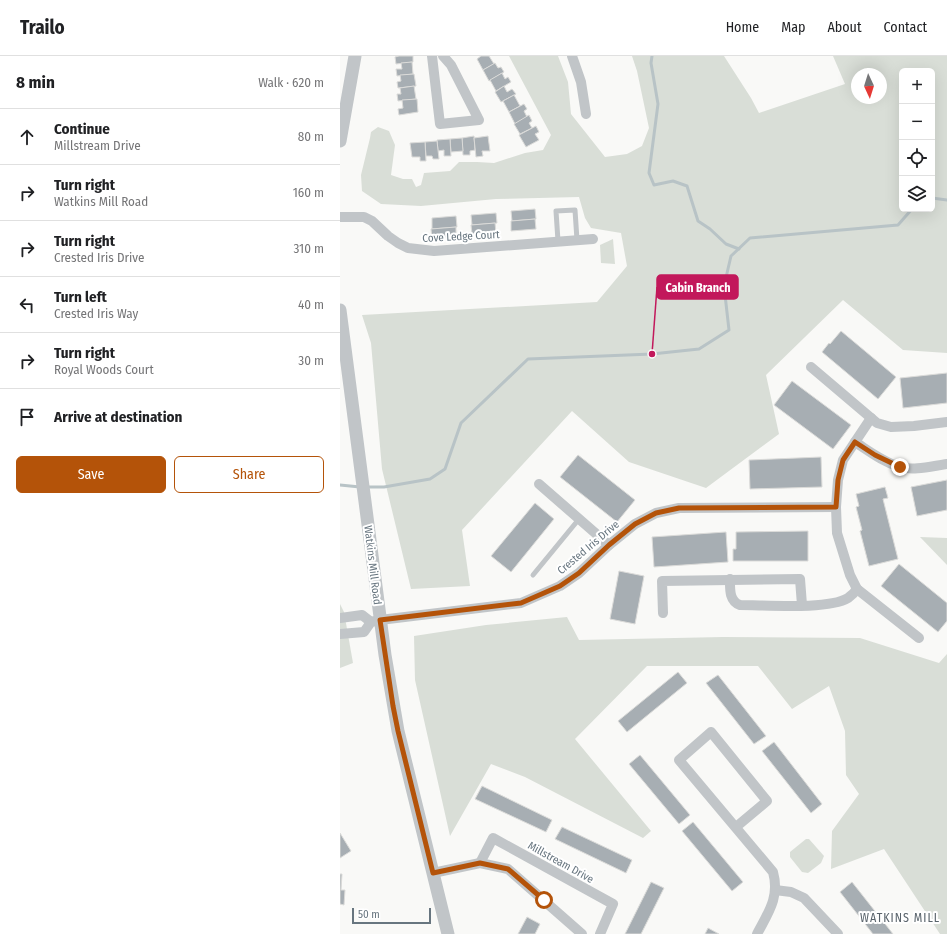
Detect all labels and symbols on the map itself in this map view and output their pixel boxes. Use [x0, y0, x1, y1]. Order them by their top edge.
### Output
north arrow [851, 68, 887, 104]
street label: Cove Ledge Court [422, 228, 500, 245]
callout: Cabin Branch [657, 275, 738, 299]
text: Cabin Branch [665, 281, 731, 295]
route end [891, 458, 909, 476]
street label: Crested Iris Drive [555, 518, 622, 577]
street label: Watkins Mill Road [361, 525, 384, 605]
street label: Millstream Drive [526, 839, 596, 886]
route start [535, 891, 553, 909]
scale bar [352, 906, 431, 925]
district label: WATKINS MILL [860, 911, 940, 925]

